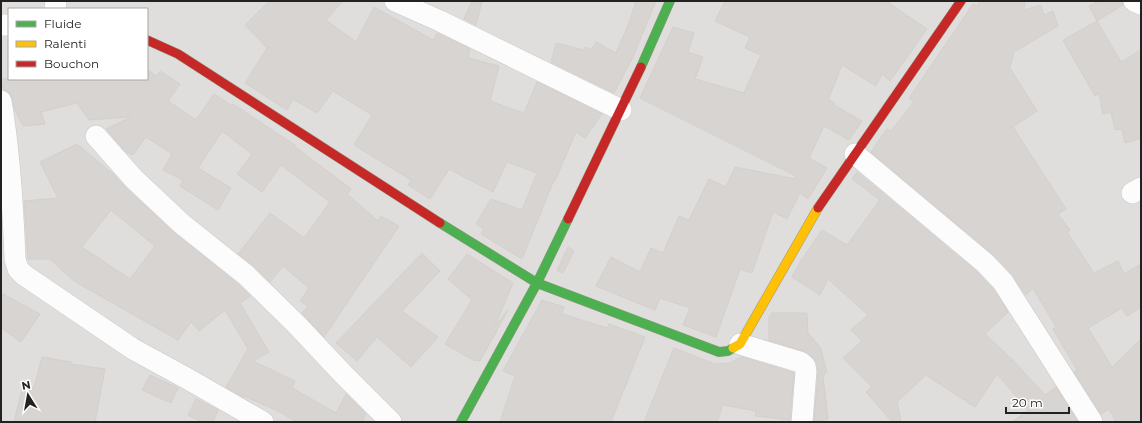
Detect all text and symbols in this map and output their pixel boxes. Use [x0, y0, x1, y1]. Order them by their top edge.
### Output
legend [8, 8, 148, 80]
text: Fluide [44, 16, 82, 31]
text: Ralenti [44, 36, 86, 51]
text: Bouchon [44, 56, 99, 71]
north arrow [8, 375, 48, 415]
text: N [20, 377, 32, 393]
scale bar [1006, 389, 1069, 415]
text: 20 m [1012, 395, 1043, 410]

